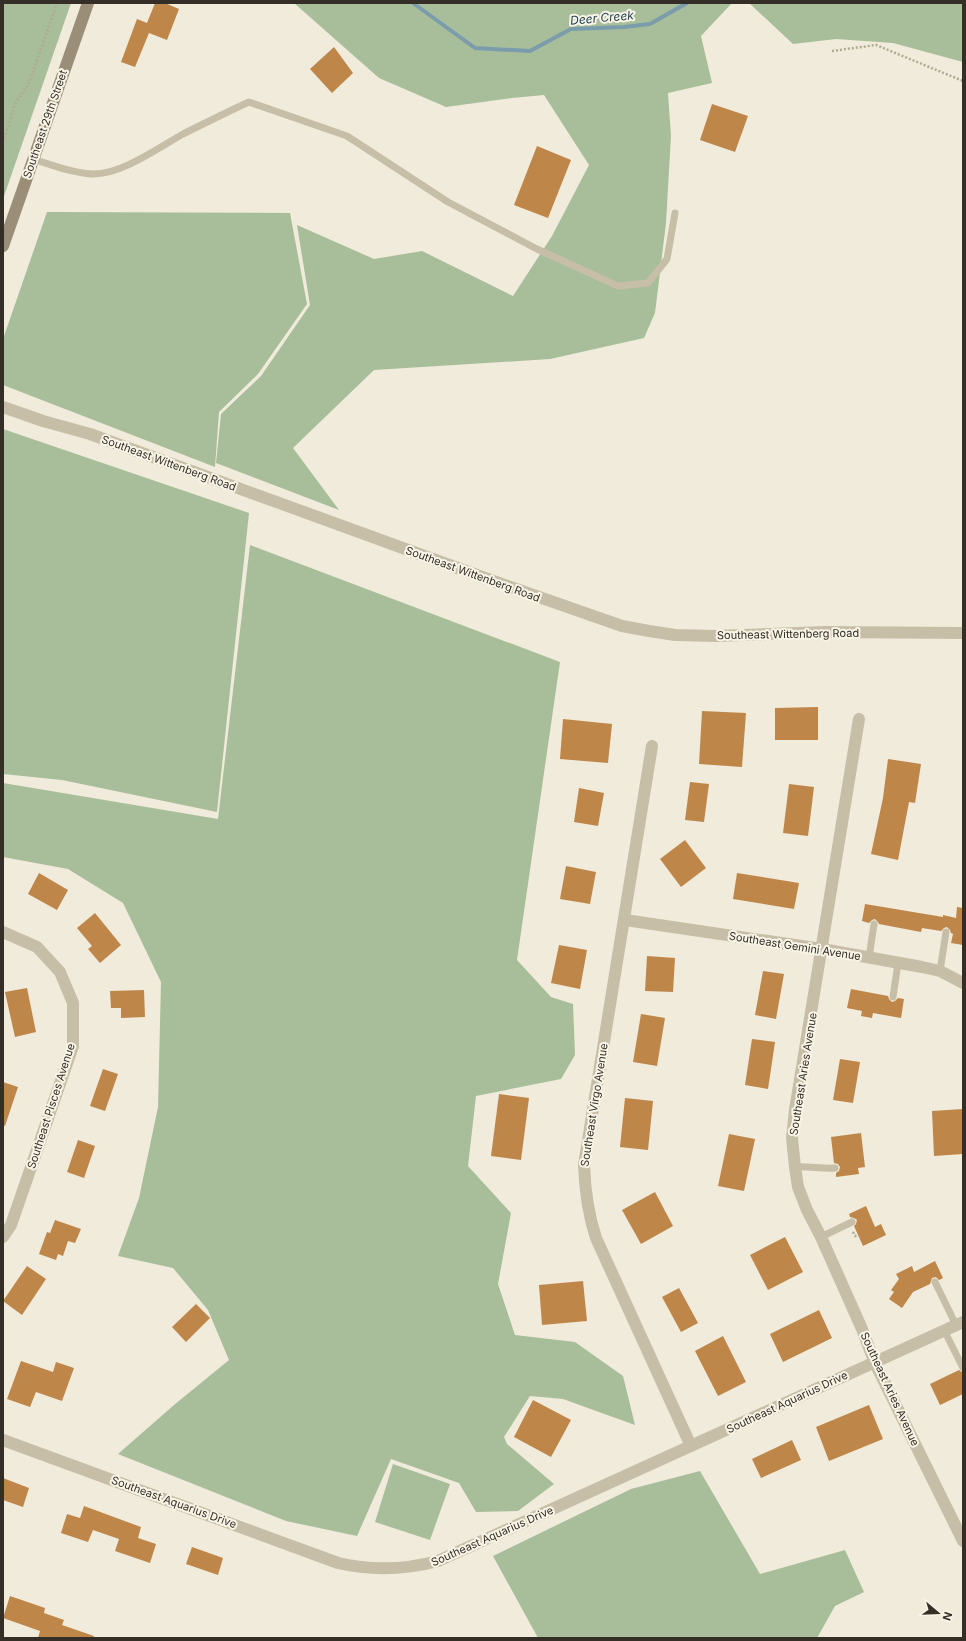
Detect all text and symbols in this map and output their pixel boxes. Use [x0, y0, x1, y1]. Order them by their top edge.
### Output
water label: Deer Creek [569, 7, 635, 28]
street label: Southeast 29th Street [20, 68, 70, 180]
street label: Southeast Wittenberg Road [100, 432, 238, 494]
street label: Southeast Wittenberg Road [404, 543, 542, 605]
street label: Southeast Wittenberg Road [717, 626, 859, 642]
street label: Southeast Gemini Avenue [728, 929, 862, 963]
street label: Southeast Aries Avenue [786, 1012, 820, 1136]
street label: Southeast Pisces Avenue [24, 1041, 78, 1171]
street label: Southeast Virgo Avenue [577, 1042, 611, 1168]
street label: Southeast Aries Avenue [857, 1330, 923, 1448]
street label: Southeast Aquarius Drive [724, 1368, 850, 1436]
street label: Southeast Aquarius Drive [110, 1473, 238, 1531]
street label: Southeast Aquarius Drive [429, 1503, 555, 1569]
north arrow [918, 1593, 958, 1633]
text: N [939, 1610, 955, 1623]

